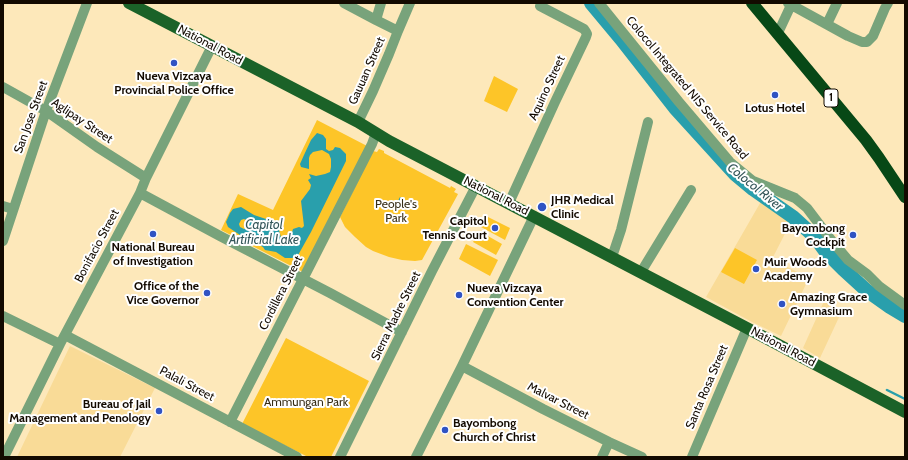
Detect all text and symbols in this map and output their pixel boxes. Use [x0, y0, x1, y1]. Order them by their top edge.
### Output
street label: Colocol Integrated NIS Service Road [623, 14, 751, 162]
street label: National Road [175, 22, 245, 68]
street label: Gauuan Street [346, 35, 388, 107]
street label: Aquino Street [526, 53, 568, 123]
marker: Nueva Vizcaya Provincial Police Office [169, 58, 179, 68]
place label: Nueva Vizcaya Provincial Police Office [114, 69, 234, 97]
street label: San Jose Street [11, 79, 51, 155]
road number: 1 [824, 89, 838, 107]
marker: Lotus Hotel [770, 90, 780, 100]
street label: Aglipay Street [49, 95, 115, 147]
place label: Lotus Hotel [745, 101, 805, 115]
water label: Colocol River [724, 160, 786, 214]
street label: National Road [461, 173, 531, 219]
place label: JHR Medical Clinic [551, 193, 614, 221]
park label: People's Park [375, 197, 417, 225]
marker: JHR Medical Clinic [536, 201, 548, 213]
street label: Bonifacio Street [72, 207, 122, 285]
place label: Capitol Tennis Court [422, 214, 487, 242]
water label: Capitol Artificial Lake [229, 217, 299, 248]
place label: Bayombong Cockpit [782, 221, 845, 249]
marker: Capitol Tennis Court [490, 223, 500, 233]
marker: National Bureau of Investigation [148, 229, 158, 239]
marker: Bayombong Cockpit [848, 230, 858, 240]
place label: National Bureau of Investigation [111, 240, 195, 268]
street label: Cordillera Street [256, 253, 306, 333]
place label: Muir Woods Academy [764, 255, 827, 283]
marker: Muir Woods Academy [751, 264, 761, 274]
street label: Sierra Madre Street [368, 269, 424, 363]
place label: Office of the Vice Governor [126, 279, 199, 307]
place label: Nueva Vizcaya Convention Center [467, 281, 563, 309]
marker: Office of the Vice Governor [202, 288, 212, 298]
marker: Nueva Vizcaya Convention Center [454, 290, 464, 300]
place label: Amazing Grace Gymnasium [790, 290, 867, 318]
marker: Amazing Grace Gymnasium [777, 299, 787, 309]
street label: National Road [748, 324, 818, 370]
street label: Santa Rosa Street [683, 343, 731, 431]
street label: Palali Street [157, 364, 217, 404]
street label: Malvar Street [525, 379, 591, 423]
park label: Ammungan Park [264, 395, 348, 409]
place label: Bureau of Jail Management and Penology [9, 397, 151, 425]
marker: Bureau of Jail Management and Penology [154, 406, 164, 416]
place label: Bayombong Church of Christ [453, 416, 536, 444]
marker: Bayombong Church of Christ [440, 425, 450, 435]

